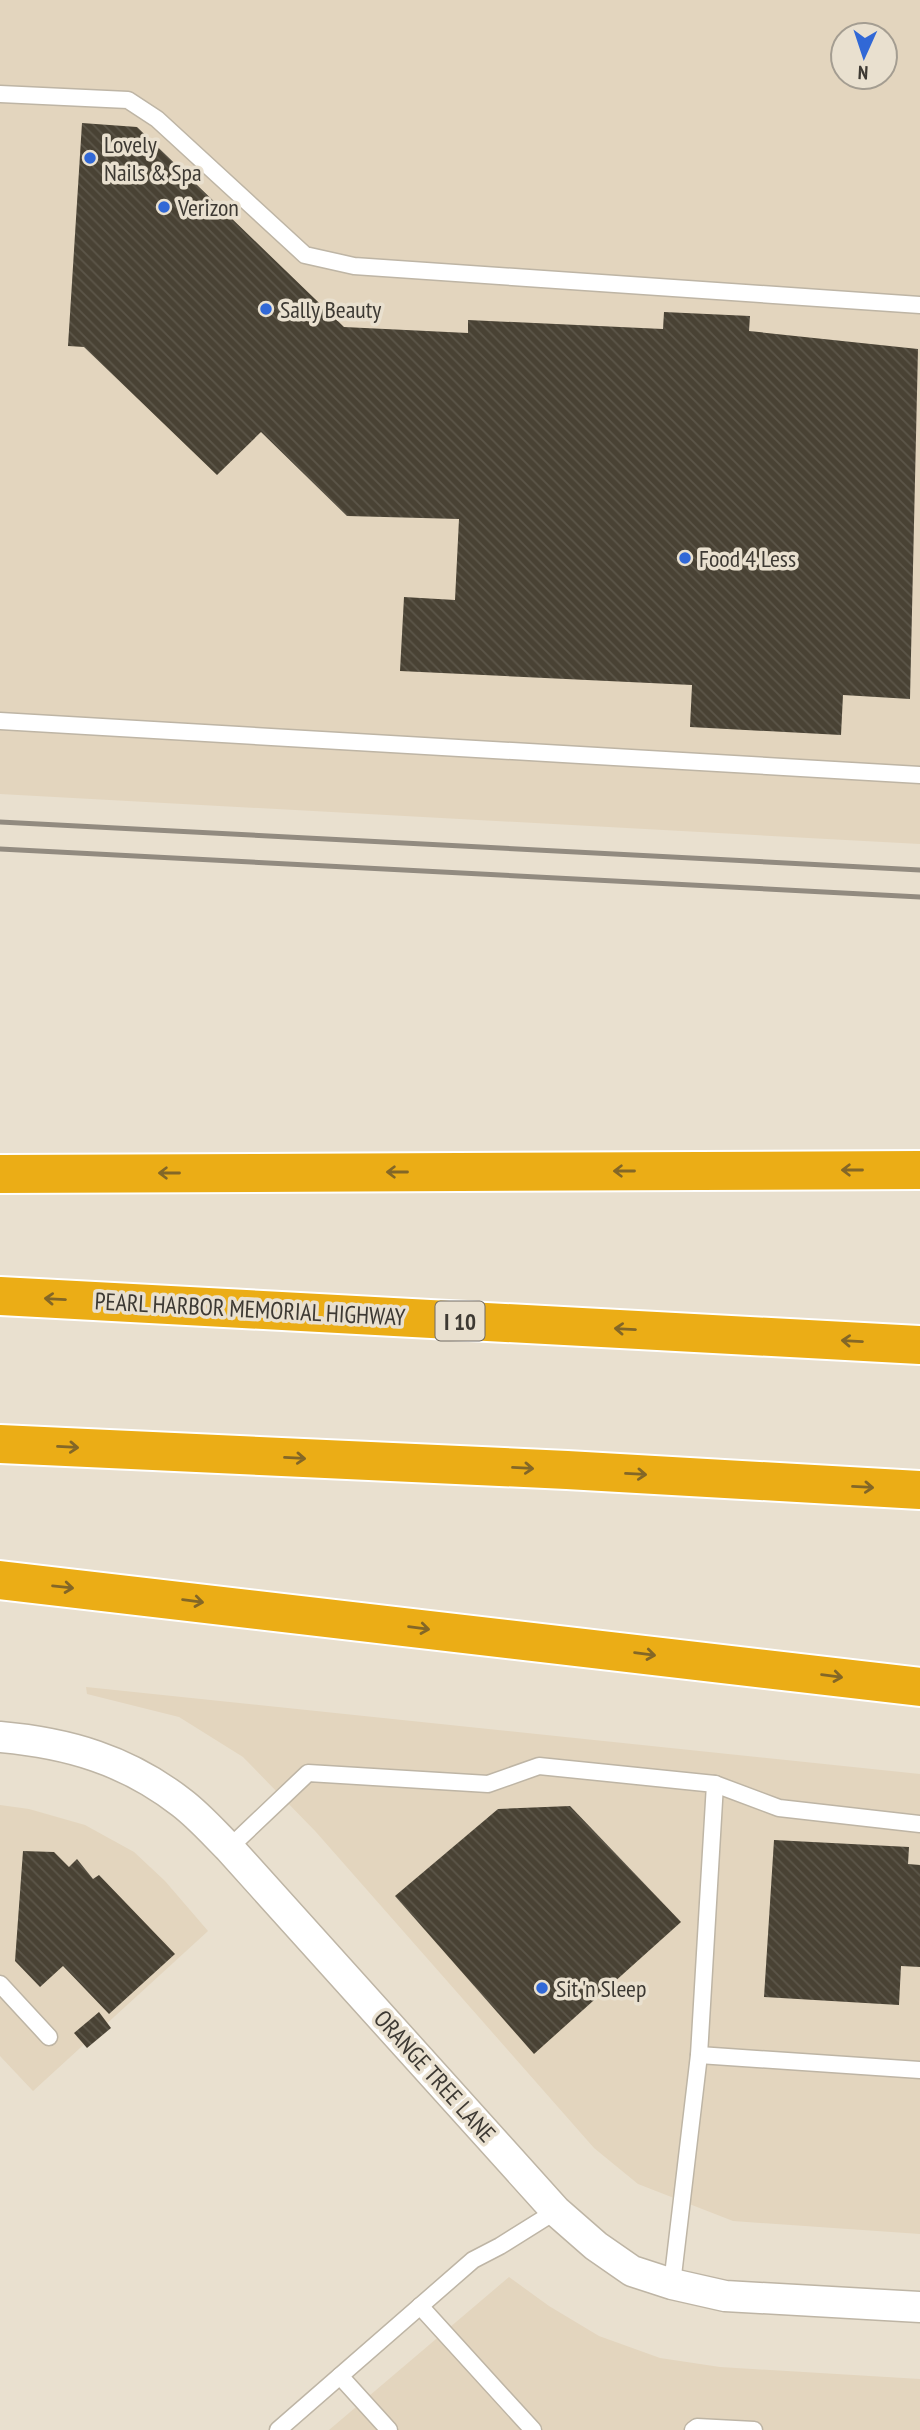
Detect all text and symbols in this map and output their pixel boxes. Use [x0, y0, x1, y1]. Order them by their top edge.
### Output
north arrow [829, 21, 899, 91]
text: N [857, 61, 869, 85]
place label: Lovely Nails & Spa [104, 129, 202, 188]
marker: Lovely Nails & Spa [82, 150, 98, 166]
place label: Verizon [177, 192, 239, 223]
marker: Verizon [156, 199, 172, 215]
place label: Sally Beauty [280, 294, 381, 325]
marker: Sally Beauty [258, 301, 274, 317]
place label: Food 4 Less [699, 543, 796, 574]
marker: Food 4 Less [677, 550, 693, 566]
one-way arrow [841, 1163, 864, 1177]
one-way arrow [613, 1164, 636, 1178]
one-way arrow [386, 1165, 409, 1179]
one-way arrow [158, 1166, 181, 1180]
street label: PEARL HARBOR MEMORIAL HIGHWAY [94, 1285, 406, 1333]
one-way arrow [44, 1292, 67, 1305]
road number: I 10 [435, 1302, 484, 1340]
one-way arrow [613, 1323, 636, 1336]
one-way arrow [841, 1335, 864, 1348]
one-way arrow [56, 1441, 79, 1454]
one-way arrow [284, 1451, 307, 1464]
one-way arrow [511, 1462, 534, 1475]
one-way arrow [624, 1468, 647, 1481]
one-way arrow [851, 1481, 874, 1494]
one-way arrow [51, 1581, 73, 1594]
one-way arrow [181, 1595, 204, 1608]
one-way arrow [407, 1621, 430, 1634]
one-way arrow [633, 1648, 656, 1661]
one-way arrow [820, 1670, 843, 1683]
place label: Sit 'n Sleep [556, 1973, 646, 2004]
marker: Sit 'n Sleep [534, 1980, 550, 1996]
street label: ORANGE TREE LANE [367, 2003, 503, 2149]

